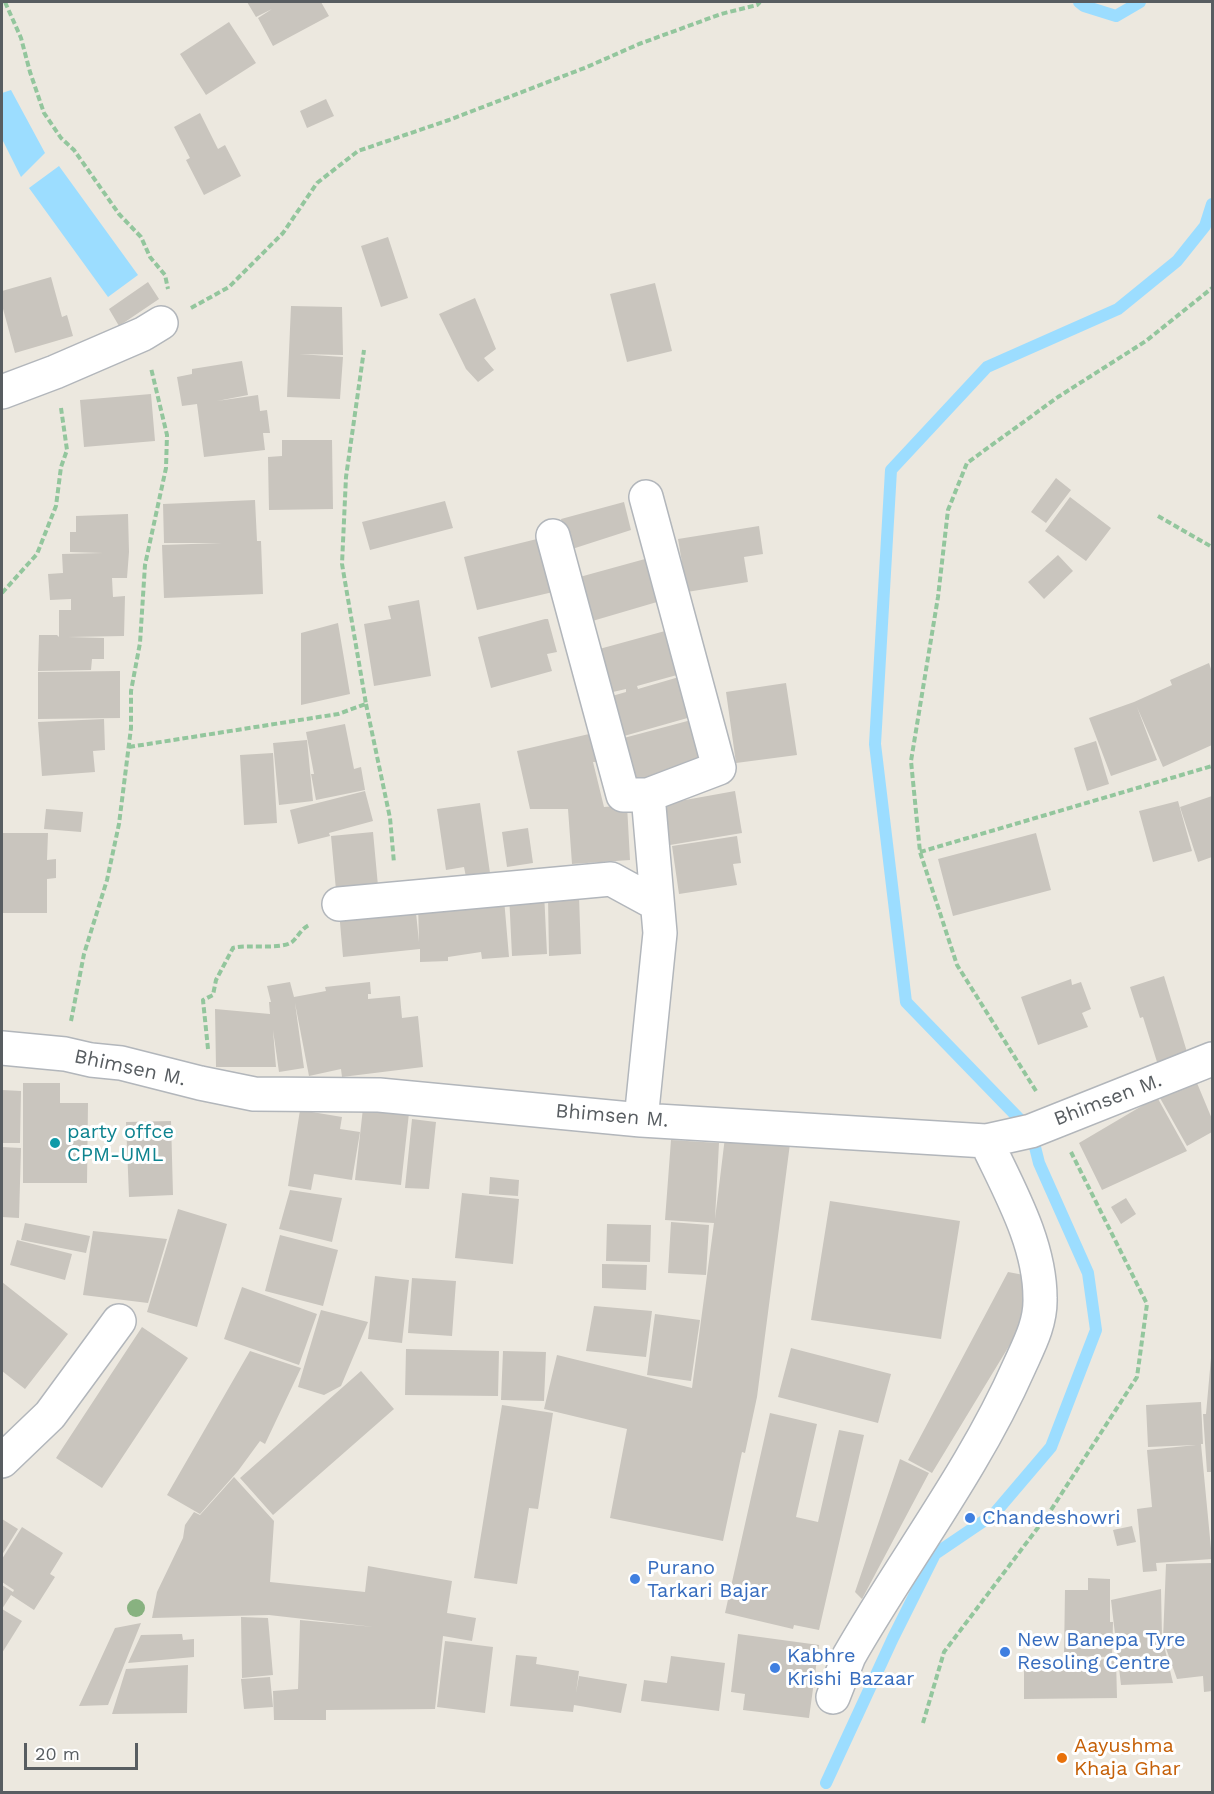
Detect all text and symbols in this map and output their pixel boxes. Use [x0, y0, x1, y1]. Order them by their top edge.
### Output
street label: Bhimsen M. [72, 1044, 188, 1092]
street label: Bhimsen M. [1051, 1068, 1165, 1132]
street label: Bhimsen M. [554, 1099, 670, 1133]
place label: party offce CPM-UML [67, 1120, 174, 1167]
marker: party offce CPM-UML [48, 1136, 62, 1150]
place label: Chandeshowri [982, 1506, 1121, 1530]
marker: Chandeshowri [963, 1511, 977, 1525]
place label: Purano Tarkari Bajar [647, 1556, 768, 1603]
marker: Purano Tarkari Bajar [628, 1572, 642, 1586]
place label: New Banepa Tyre Resoling Centre [1017, 1628, 1185, 1675]
place label: Kabhre Krishi Bazaar [787, 1644, 915, 1691]
marker: New Banepa Tyre Resoling Centre [998, 1645, 1012, 1659]
marker: Kabhre Krishi Bazaar [768, 1661, 782, 1675]
scale bar [27, 1731, 141, 1769]
place label: Aayushma Khaja Ghar [1074, 1734, 1181, 1781]
text: 20 m [35, 1743, 80, 1764]
marker: Aayushma Khaja Ghar [1055, 1751, 1069, 1765]

